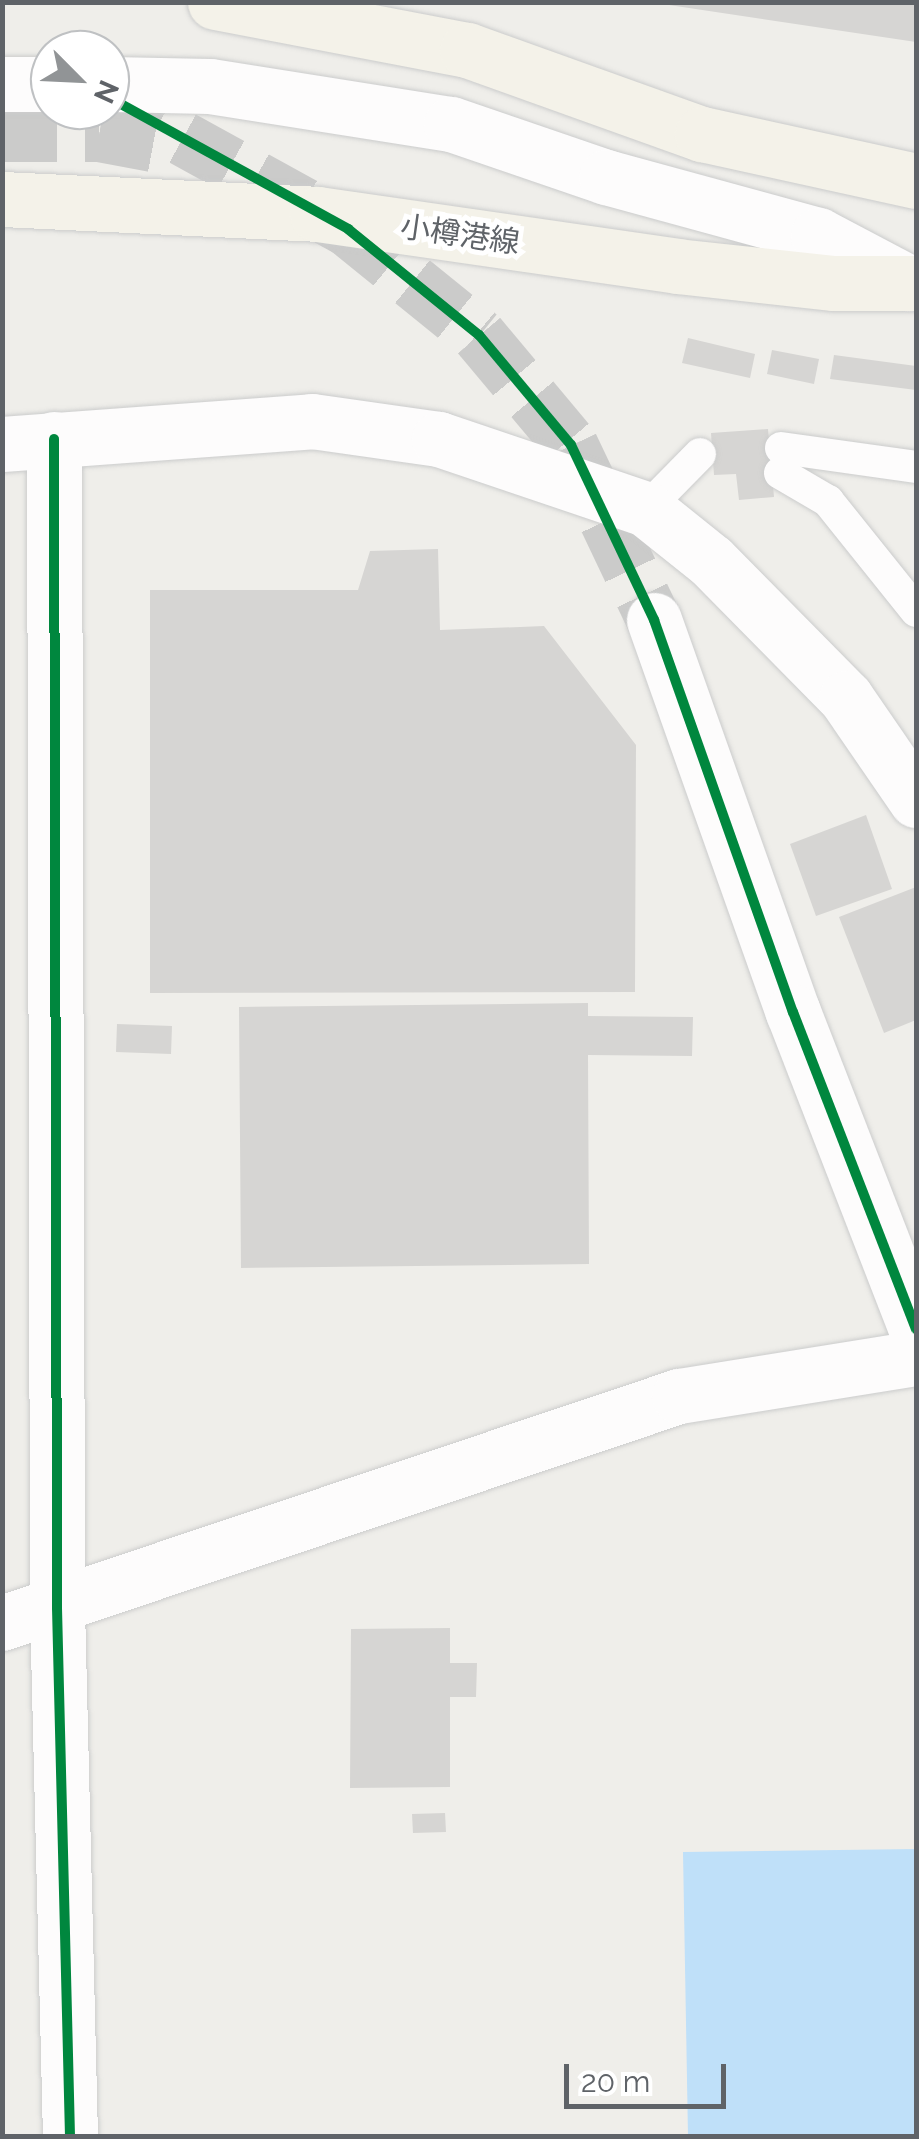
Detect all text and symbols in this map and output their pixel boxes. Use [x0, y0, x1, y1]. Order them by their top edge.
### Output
north arrow [30, 30, 130, 130]
text: N [87, 75, 125, 108]
street label: 小樽港線 [398, 209, 522, 261]
scale bar [569, 2044, 732, 2106]
text: 20 m [581, 2064, 650, 2099]

